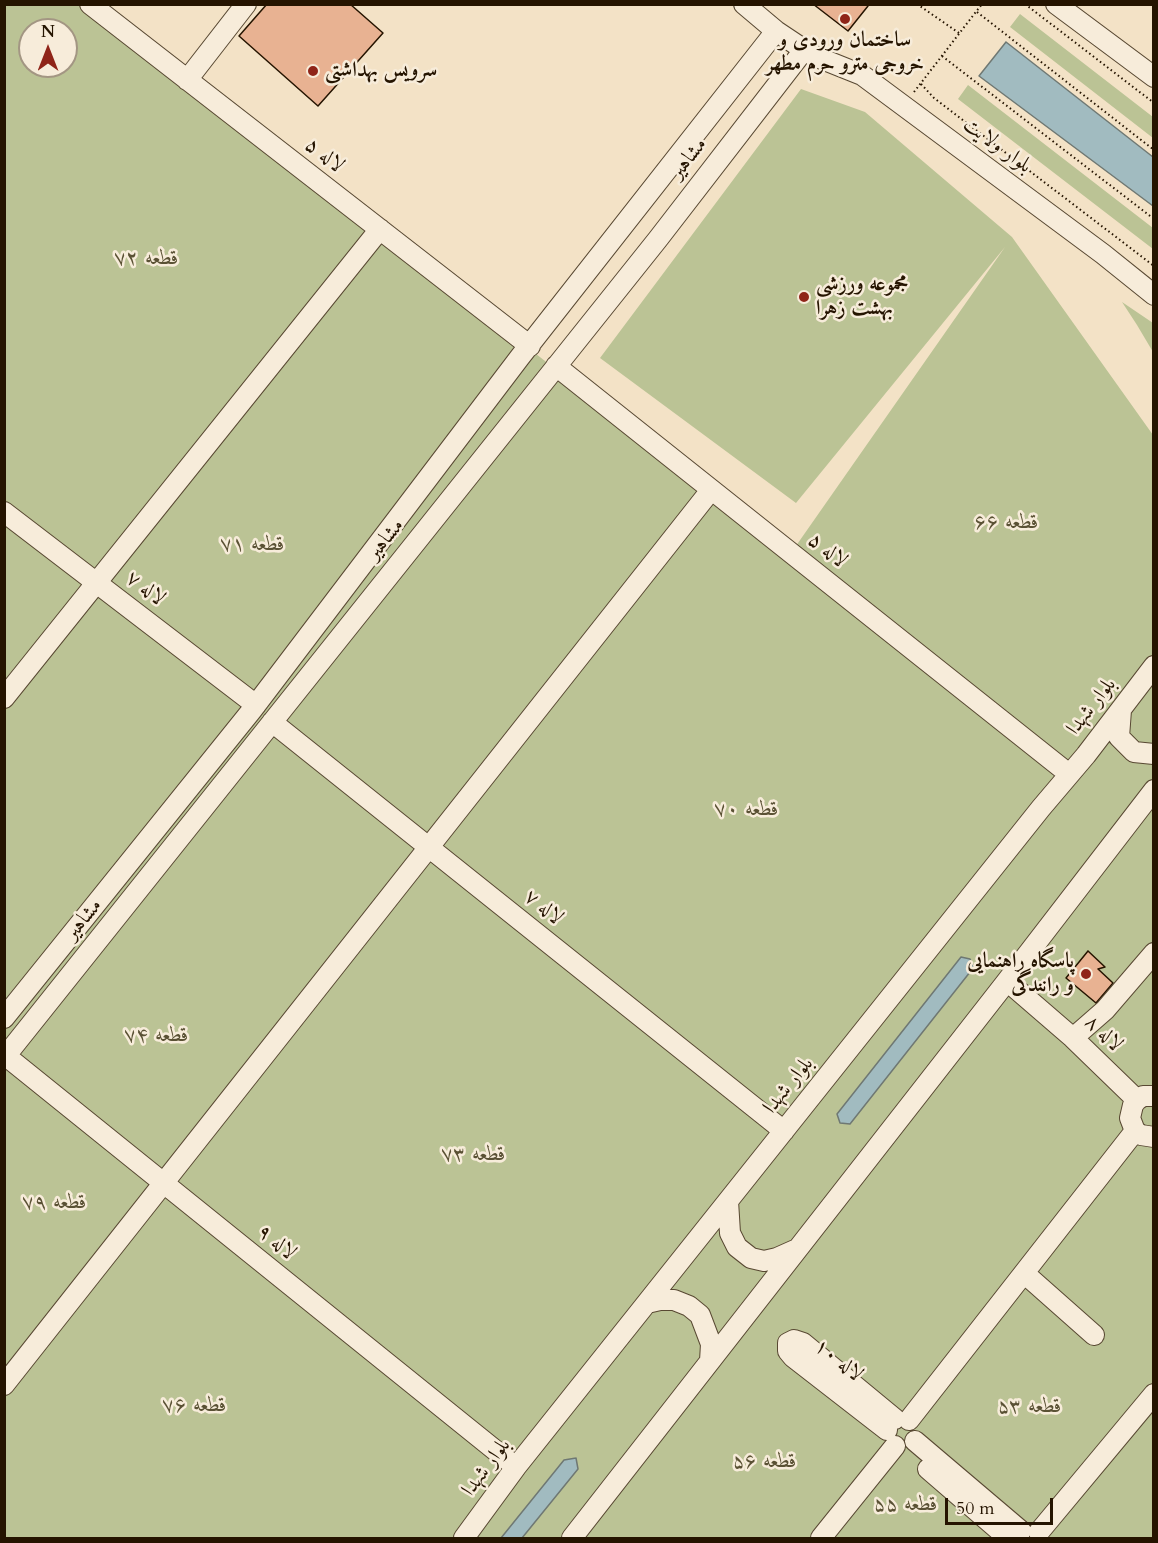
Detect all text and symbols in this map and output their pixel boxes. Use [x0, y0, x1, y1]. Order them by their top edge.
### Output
marker: ساختمان ورودی و خروجی مترو حرم مطهر [838, 12, 852, 26]
north arrow [18, 18, 78, 78]
text: N [41, 21, 55, 43]
place label: ساختمان ورودی و خروجی مترو حرم مطهر [766, 28, 924, 78]
place label: سرویس بهداشتی [325, 58, 437, 84]
marker: سرویس بهداشتی [306, 64, 320, 78]
street label: بلوار ولایت [958, 113, 1036, 179]
street label: لاله ۵ [299, 133, 349, 179]
street label: مشاهیر [665, 133, 713, 185]
park label: قطعه ۷۲ [115, 246, 179, 272]
place label: مجموعه ورزشی بهشت زهرا [816, 272, 908, 322]
marker: مجموعه ورزشی بهشت زهرا [797, 290, 811, 304]
park label: قطعه ۶۶ [975, 510, 1039, 536]
street label: مشاهیر [362, 514, 410, 566]
street label: لاله ۵ [802, 528, 852, 574]
park label: قطعه ۷۱ [221, 532, 285, 558]
street label: لاله ۷ [120, 566, 170, 612]
street label: بلوار شهدا [1062, 673, 1122, 741]
park label: قطعه ۷۰ [715, 797, 779, 823]
street label: لاله ۷ [518, 885, 568, 931]
street label: مشاهیر [60, 894, 108, 946]
place label: پاسگاه راهنمایی و رانندگی [967, 949, 1074, 999]
marker: پاسگاه راهنمایی و رانندگی [1079, 967, 1093, 981]
street label: لاله ۸ [1079, 1010, 1127, 1058]
park label: قطعه ۷۴ [125, 1023, 189, 1049]
street label: بلوار شهدا [758, 1052, 820, 1120]
park label: قطعه ۷۳ [442, 1142, 506, 1168]
park label: قطعه ۷۹ [23, 1190, 87, 1216]
street label: لاله ۹ [251, 1220, 301, 1266]
street label: لاله ۱۰ [809, 1334, 867, 1388]
park label: قطعه ۷۶ [163, 1393, 227, 1419]
park label: قطعه ۵۳ [998, 1394, 1062, 1420]
street label: بلوار شهدا [457, 1434, 517, 1502]
park label: قطعه ۵۶ [733, 1449, 797, 1475]
scale bar [948, 1486, 1056, 1524]
park label: قطعه ۵۵ [874, 1492, 938, 1518]
text: 50 m [956, 1496, 995, 1521]

